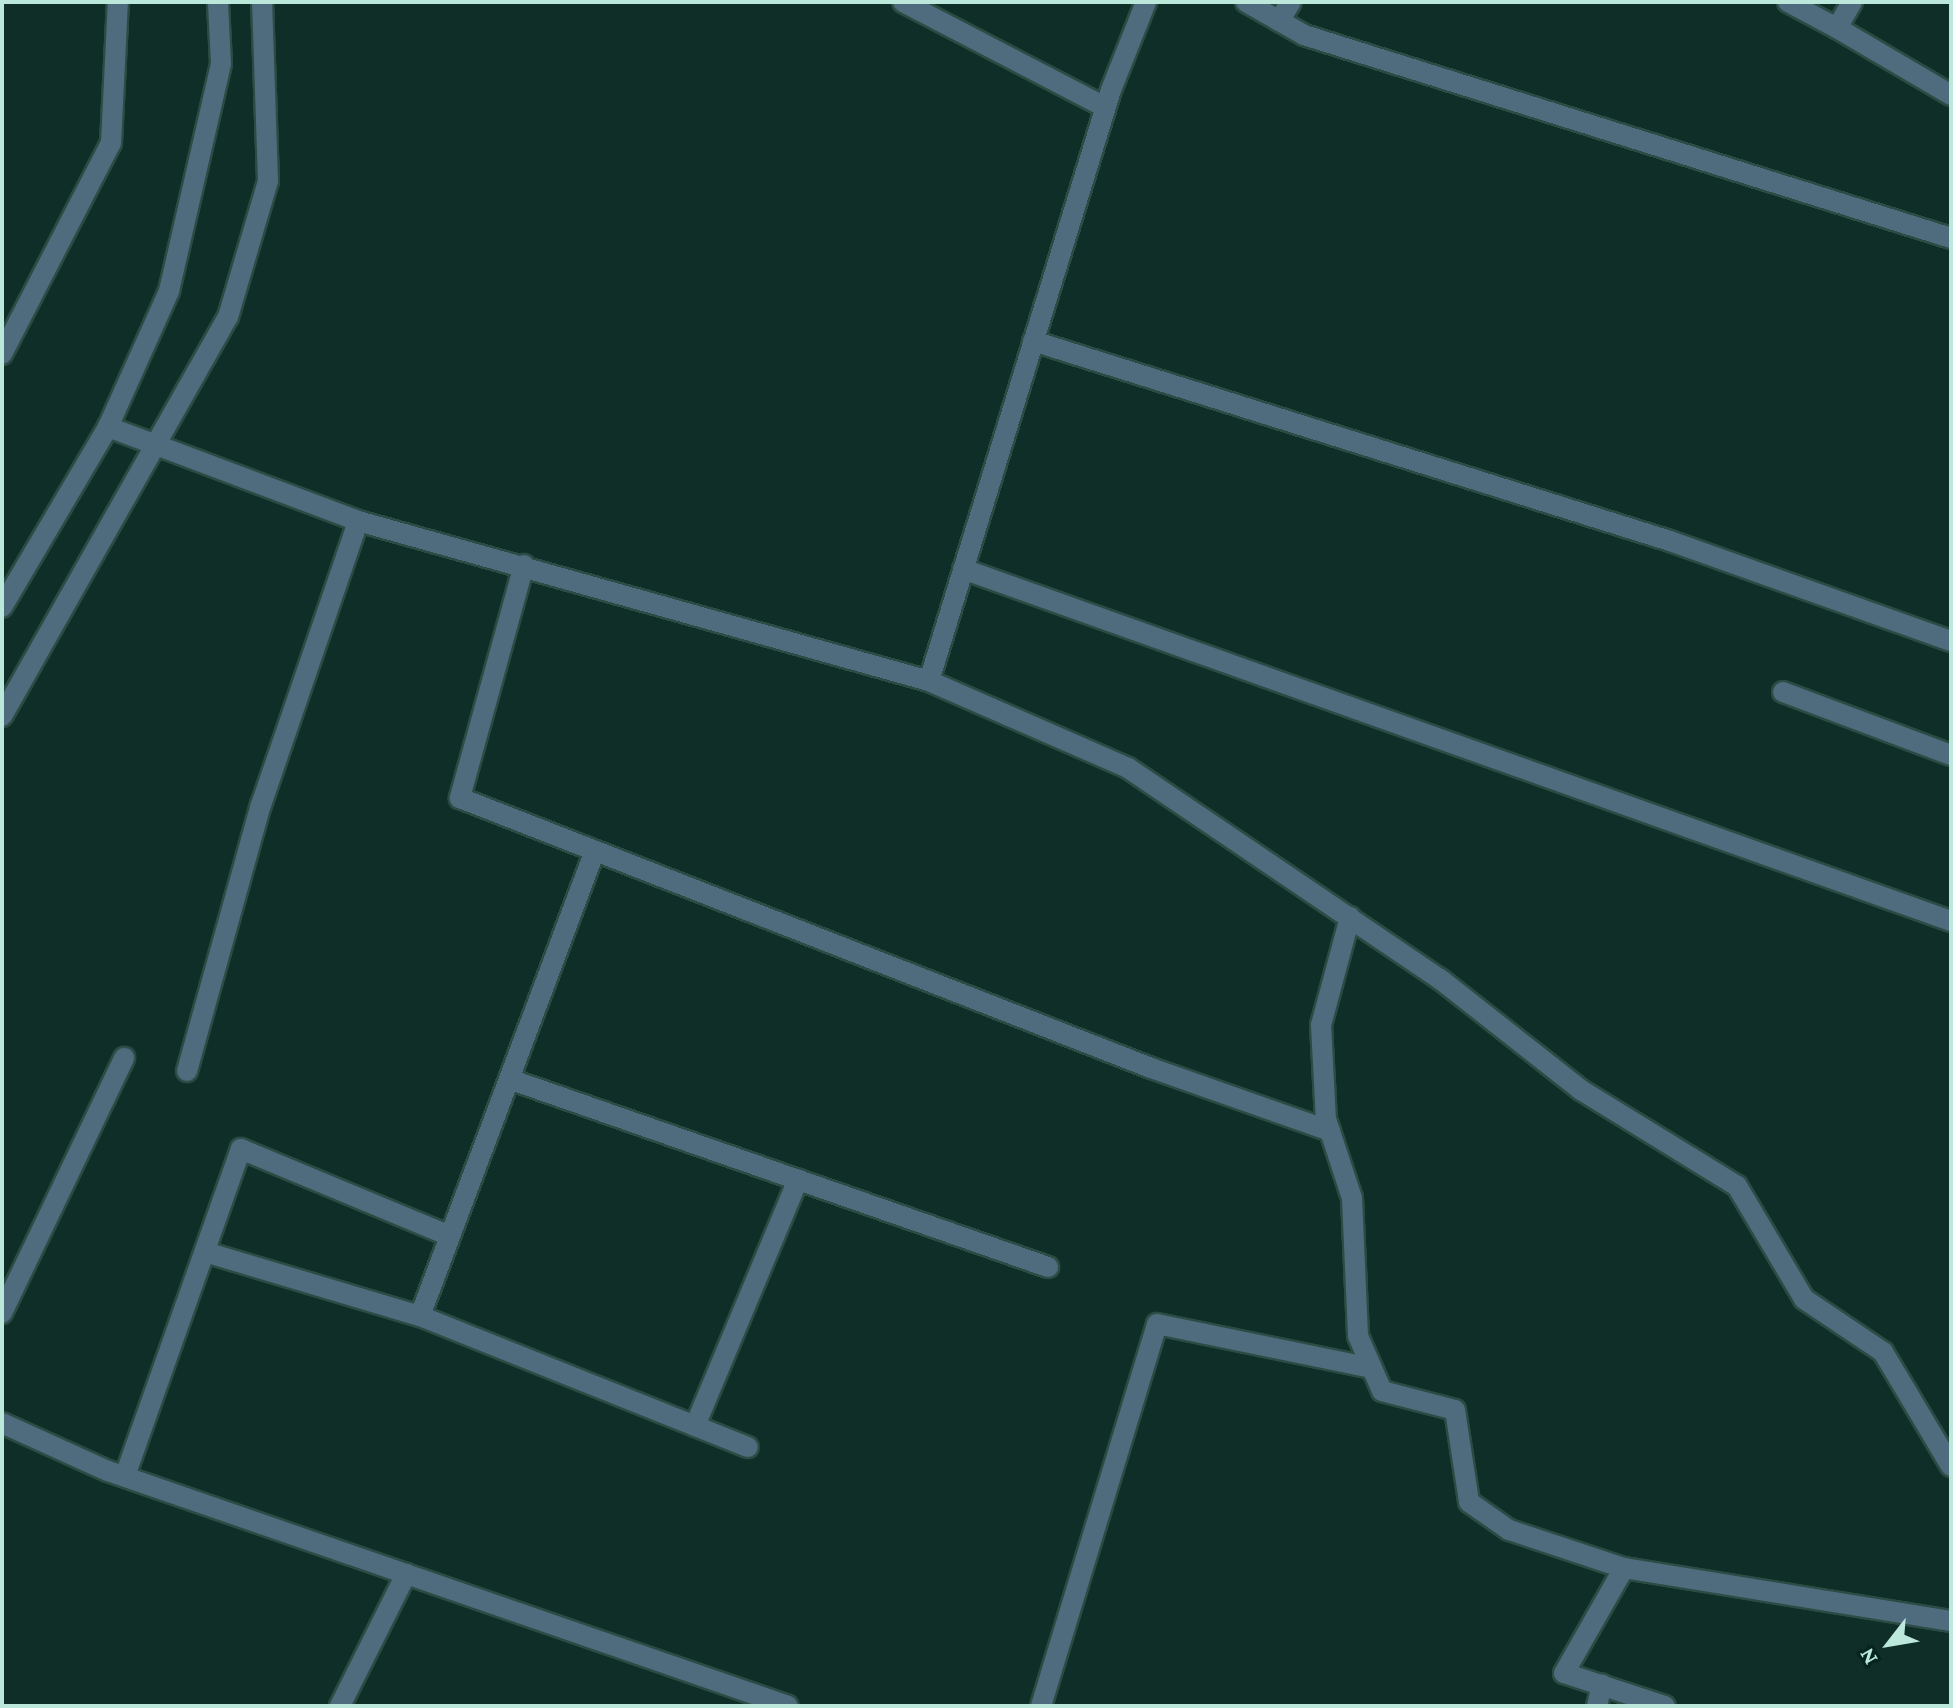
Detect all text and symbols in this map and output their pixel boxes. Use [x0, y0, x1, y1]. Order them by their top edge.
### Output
north arrow [1849, 1604, 1929, 1684]
text: N [1853, 1644, 1883, 1669]

